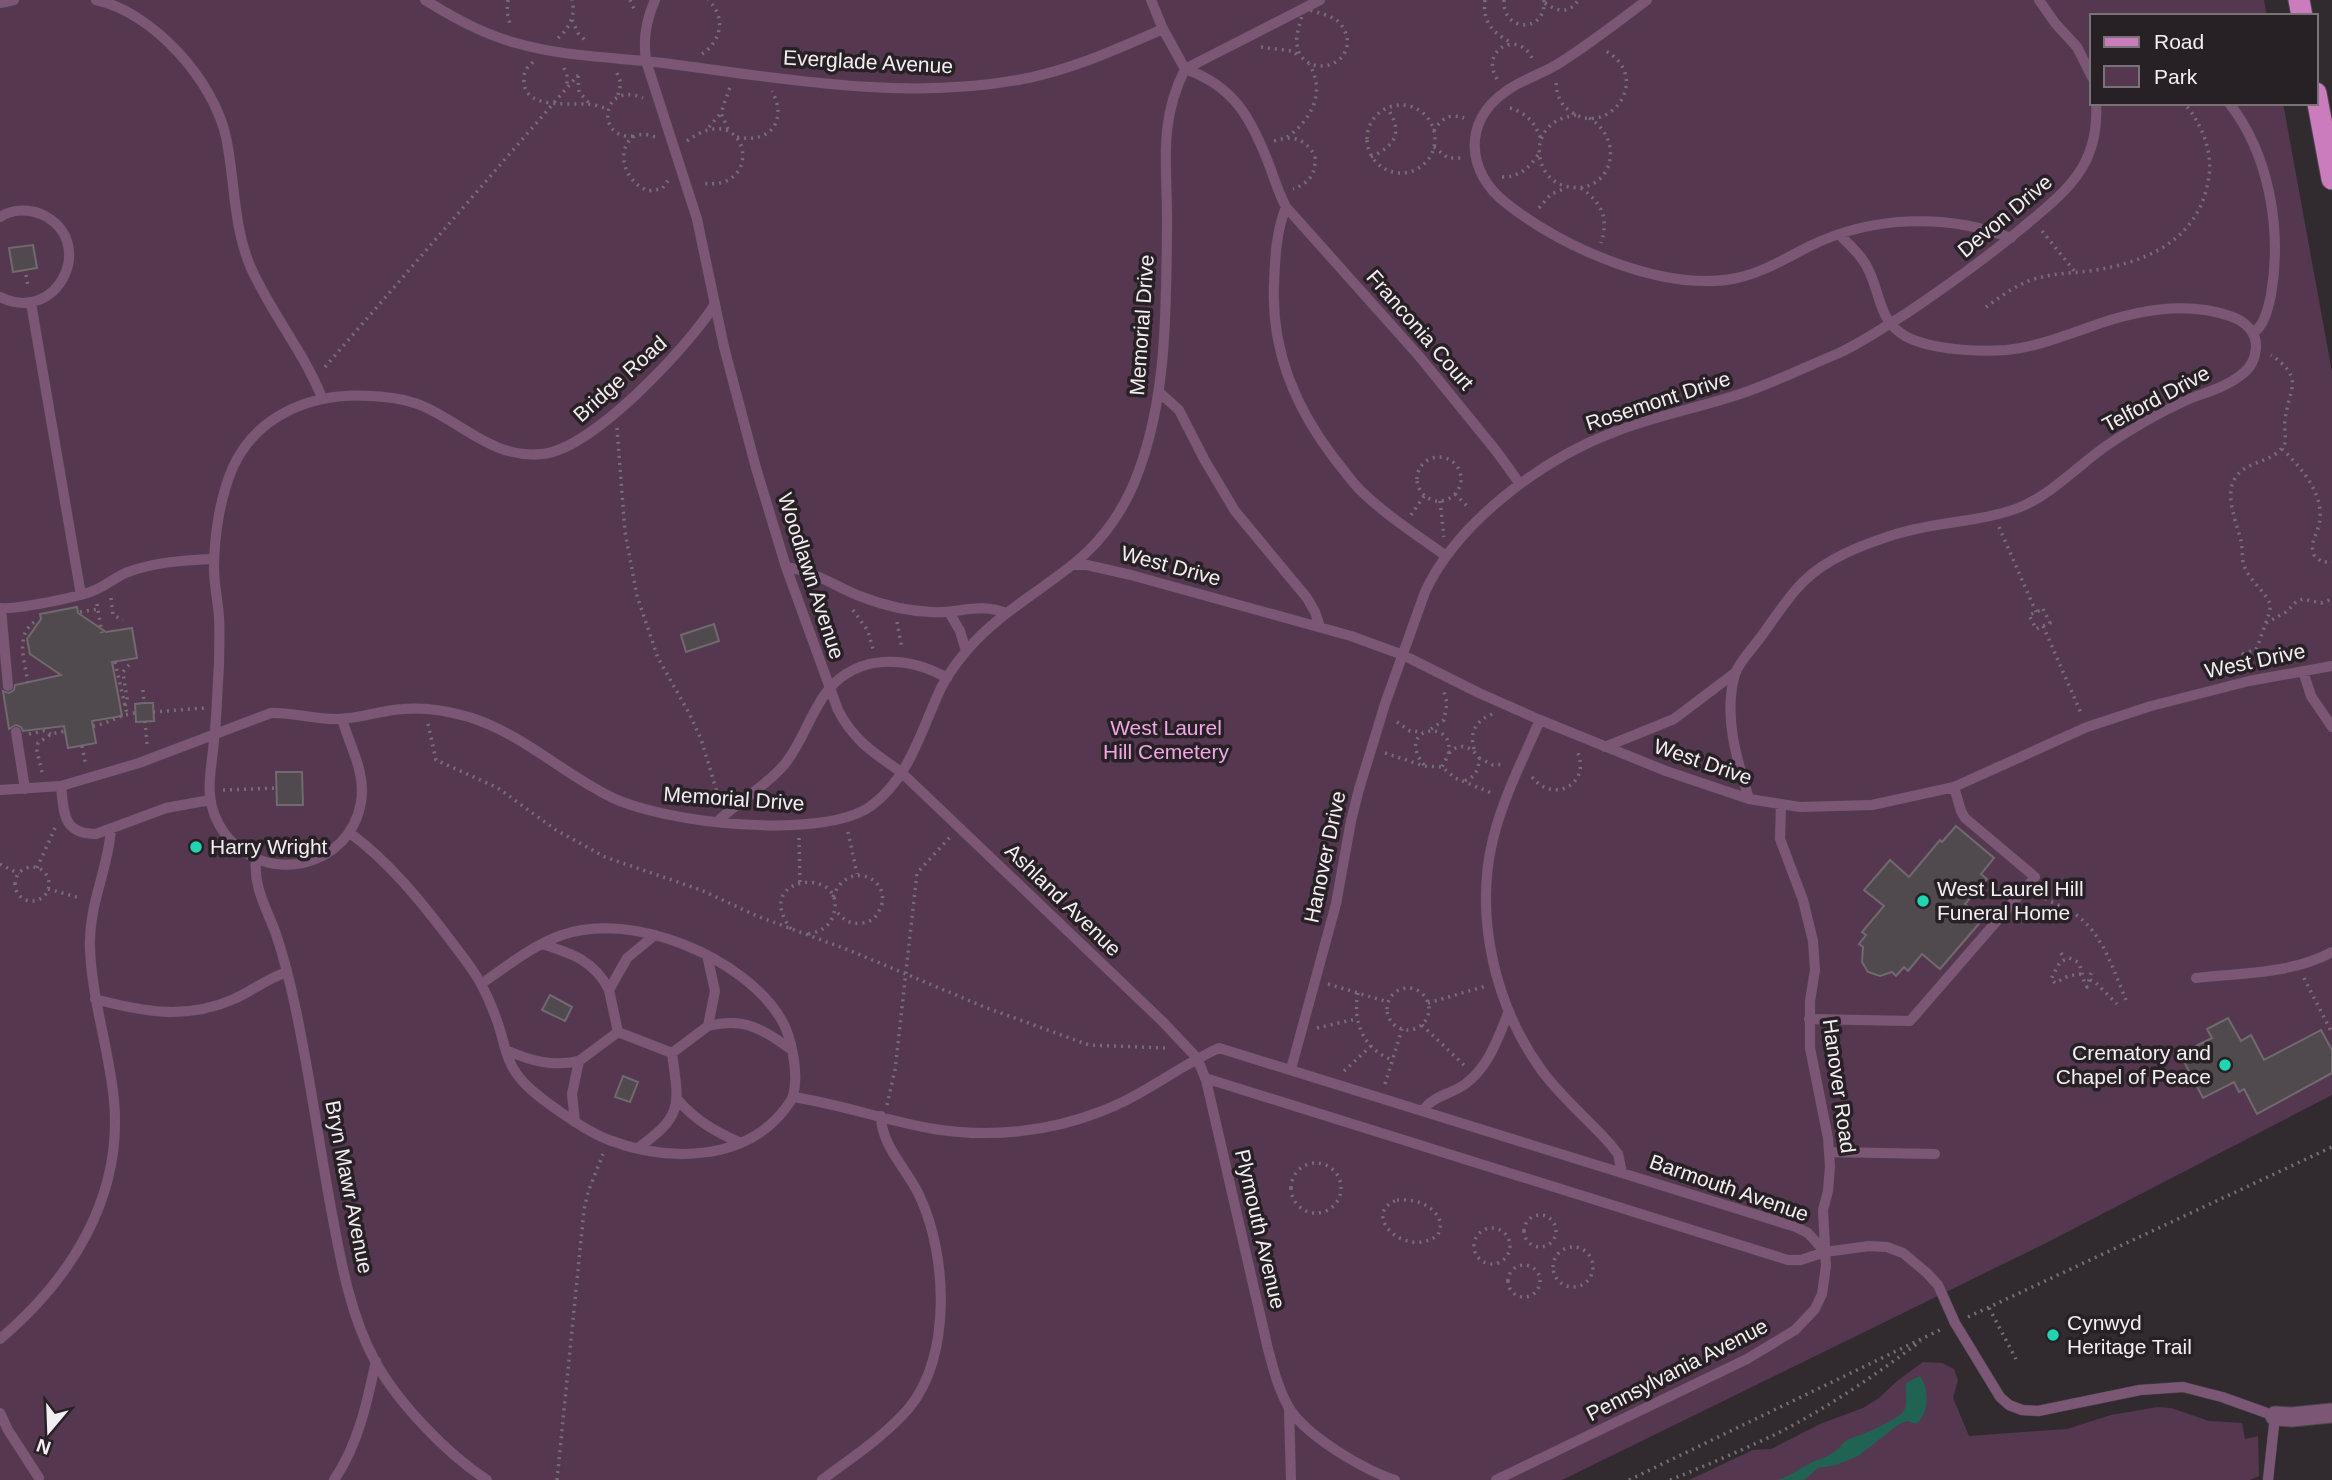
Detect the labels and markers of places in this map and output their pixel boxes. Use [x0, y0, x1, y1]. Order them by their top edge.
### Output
place label: Harry Wright [210, 835, 328, 858]
marker: Harry Wright [188, 839, 204, 855]
place label: West Laurel Hill Funeral Home [1937, 877, 2084, 924]
marker: West Laurel Hill Funeral Home [1915, 893, 1931, 909]
place label: Crematory and Chapel of Peace [2056, 1041, 2211, 1088]
marker: Crematory and Chapel of Peace [2217, 1057, 2233, 1073]
place label: Cynwyd Heritage Trail [2067, 1311, 2192, 1358]
marker: Cynwyd Heritage Trail [2045, 1327, 2061, 1343]

